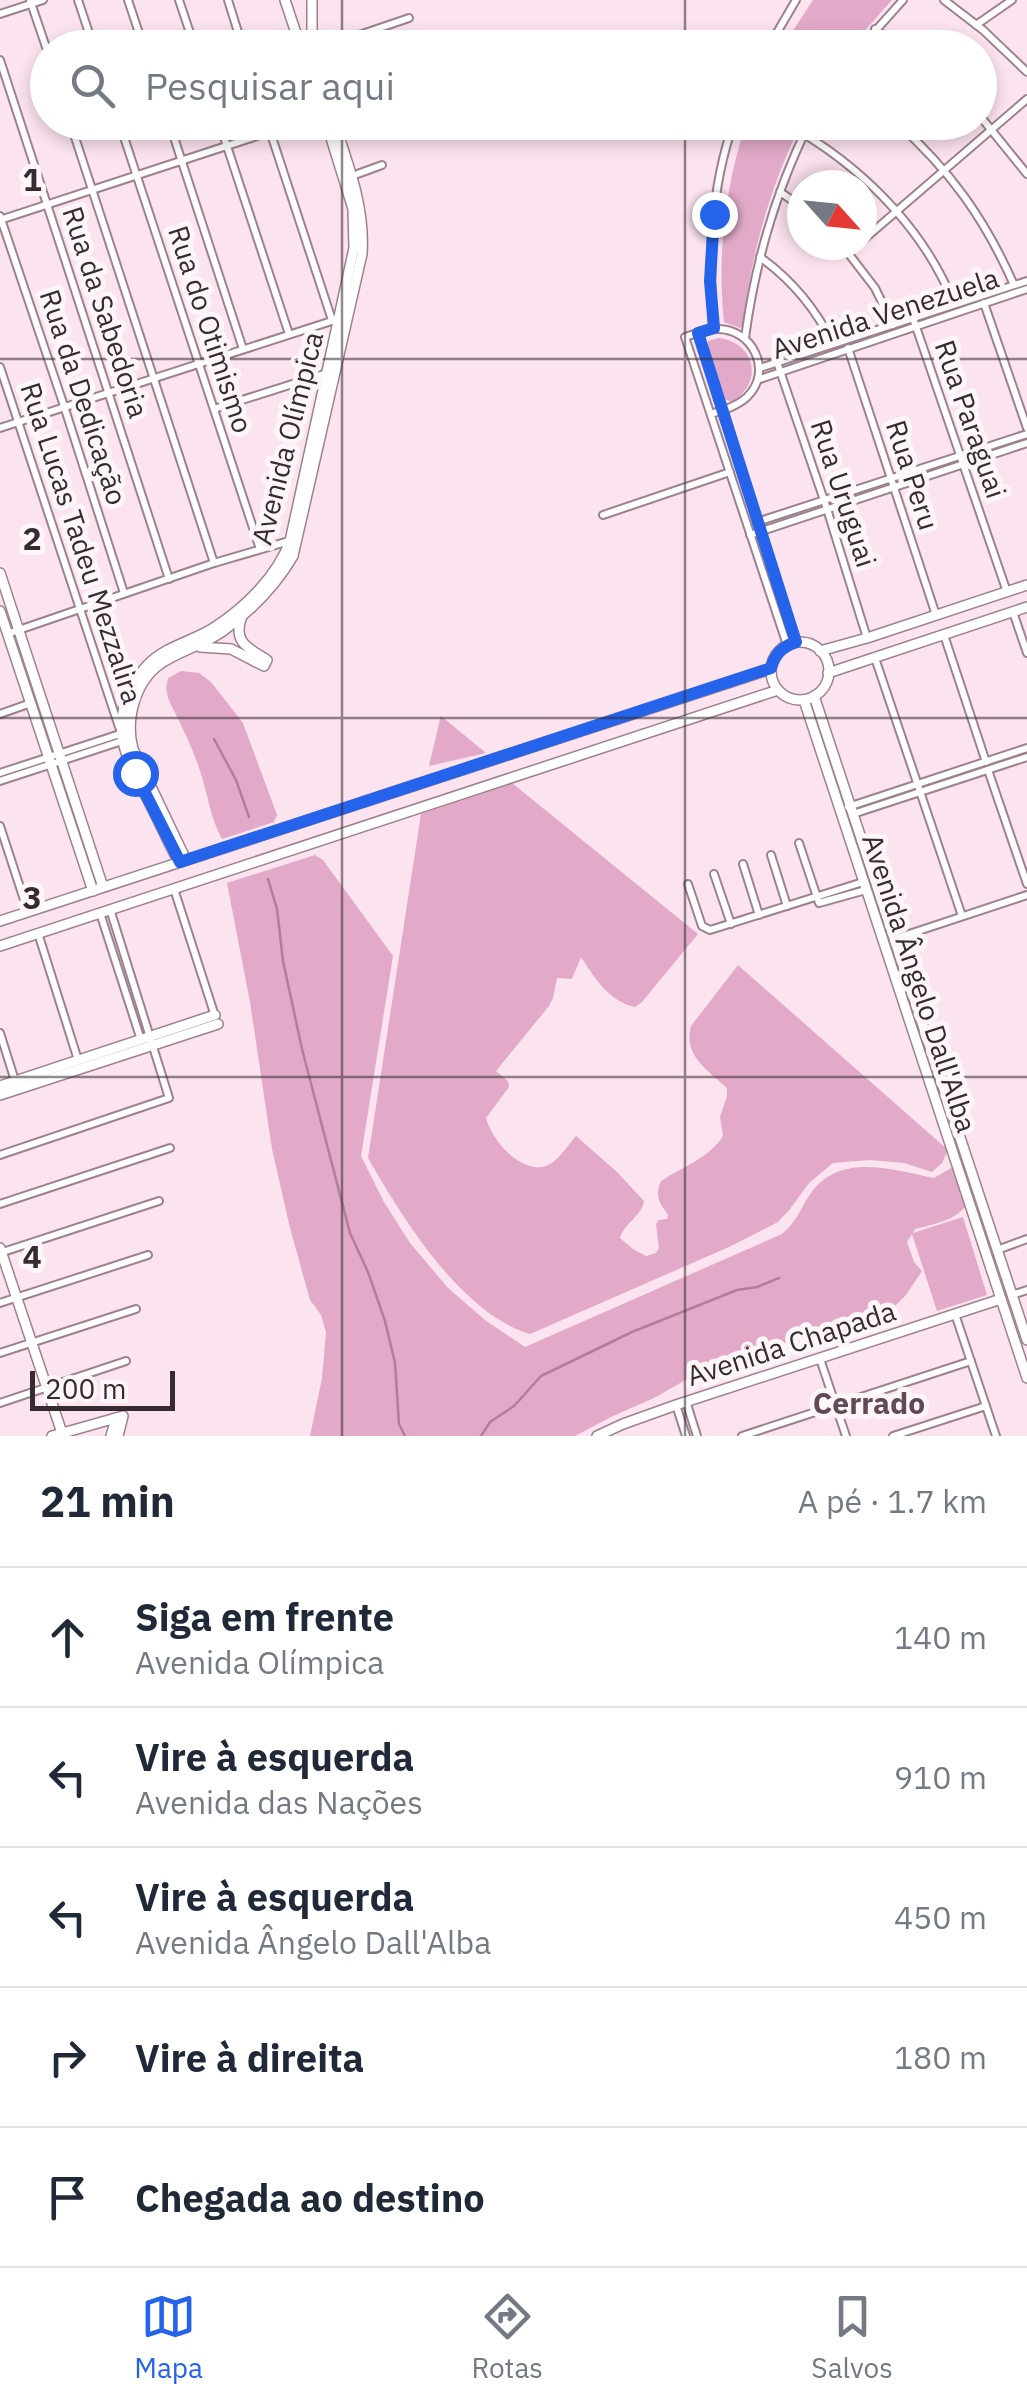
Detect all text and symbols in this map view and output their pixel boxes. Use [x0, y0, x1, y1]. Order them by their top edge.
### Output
search box [30, 30, 997, 140]
icon: search [65, 58, 120, 113]
text: Pesquisar aqui [145, 61, 395, 110]
text: 1 [22, 158, 42, 200]
north arrow [787, 170, 877, 260]
route end [692, 192, 738, 238]
street label: Rua da Sabedoria [54, 202, 158, 422]
street label: Rua do Otimismo [160, 221, 262, 437]
street label: Avenida Venezuela [767, 259, 1003, 367]
street label: Rua da Dedicação [32, 285, 136, 509]
street label: Avenida Olímpica [243, 328, 331, 548]
street label: Rua Paraguai [927, 335, 1015, 503]
street label: Rua Lucas Tadeu Mezzalira [12, 377, 152, 709]
street label: Rua Uruguai [803, 414, 885, 572]
street label: Rua Peru [878, 415, 948, 535]
text: 2 [22, 517, 42, 559]
route start [113, 751, 159, 797]
street label: Avenida Ângelo Dall'Alba [854, 829, 986, 1137]
text: 3 [22, 876, 42, 918]
text: 4 [22, 1235, 42, 1277]
street label: Avenida Chapada [682, 1292, 900, 1394]
scale bar [30, 1366, 175, 1410]
text: 200 m [45, 1370, 126, 1407]
district label: Cerrado [813, 1383, 925, 1422]
text: 21 min [40, 1474, 175, 1529]
text: A pé · 1.7 km [798, 1480, 987, 1522]
text: Siga em frente [135, 1592, 394, 1641]
icon: ahead [40, 1610, 95, 1665]
text: 140 m [894, 1616, 987, 1658]
text: Avenida Olímpica [135, 1641, 384, 1683]
text: Vire à esquerda [135, 1732, 414, 1781]
icon: left [40, 1750, 95, 1805]
text: 910 m [894, 1756, 987, 1798]
text: Avenida das Nações [135, 1781, 423, 1823]
text: Vire à esquerda [135, 1872, 414, 1921]
icon: left [40, 1890, 95, 1945]
text: 450 m [894, 1896, 987, 1938]
text: Avenida Ângelo Dall'Alba [135, 1921, 491, 1963]
icon: right [40, 2030, 95, 2085]
text: Vire à direita [135, 2033, 364, 2082]
text: 180 m [894, 2036, 987, 2078]
icon: arrive [40, 2170, 95, 2225]
text: Chegada ao destino [135, 2173, 485, 2222]
tab: Mapa [134, 2289, 203, 2386]
tab: Rotas [471, 2289, 543, 2386]
tab: Salvos [811, 2289, 893, 2386]

